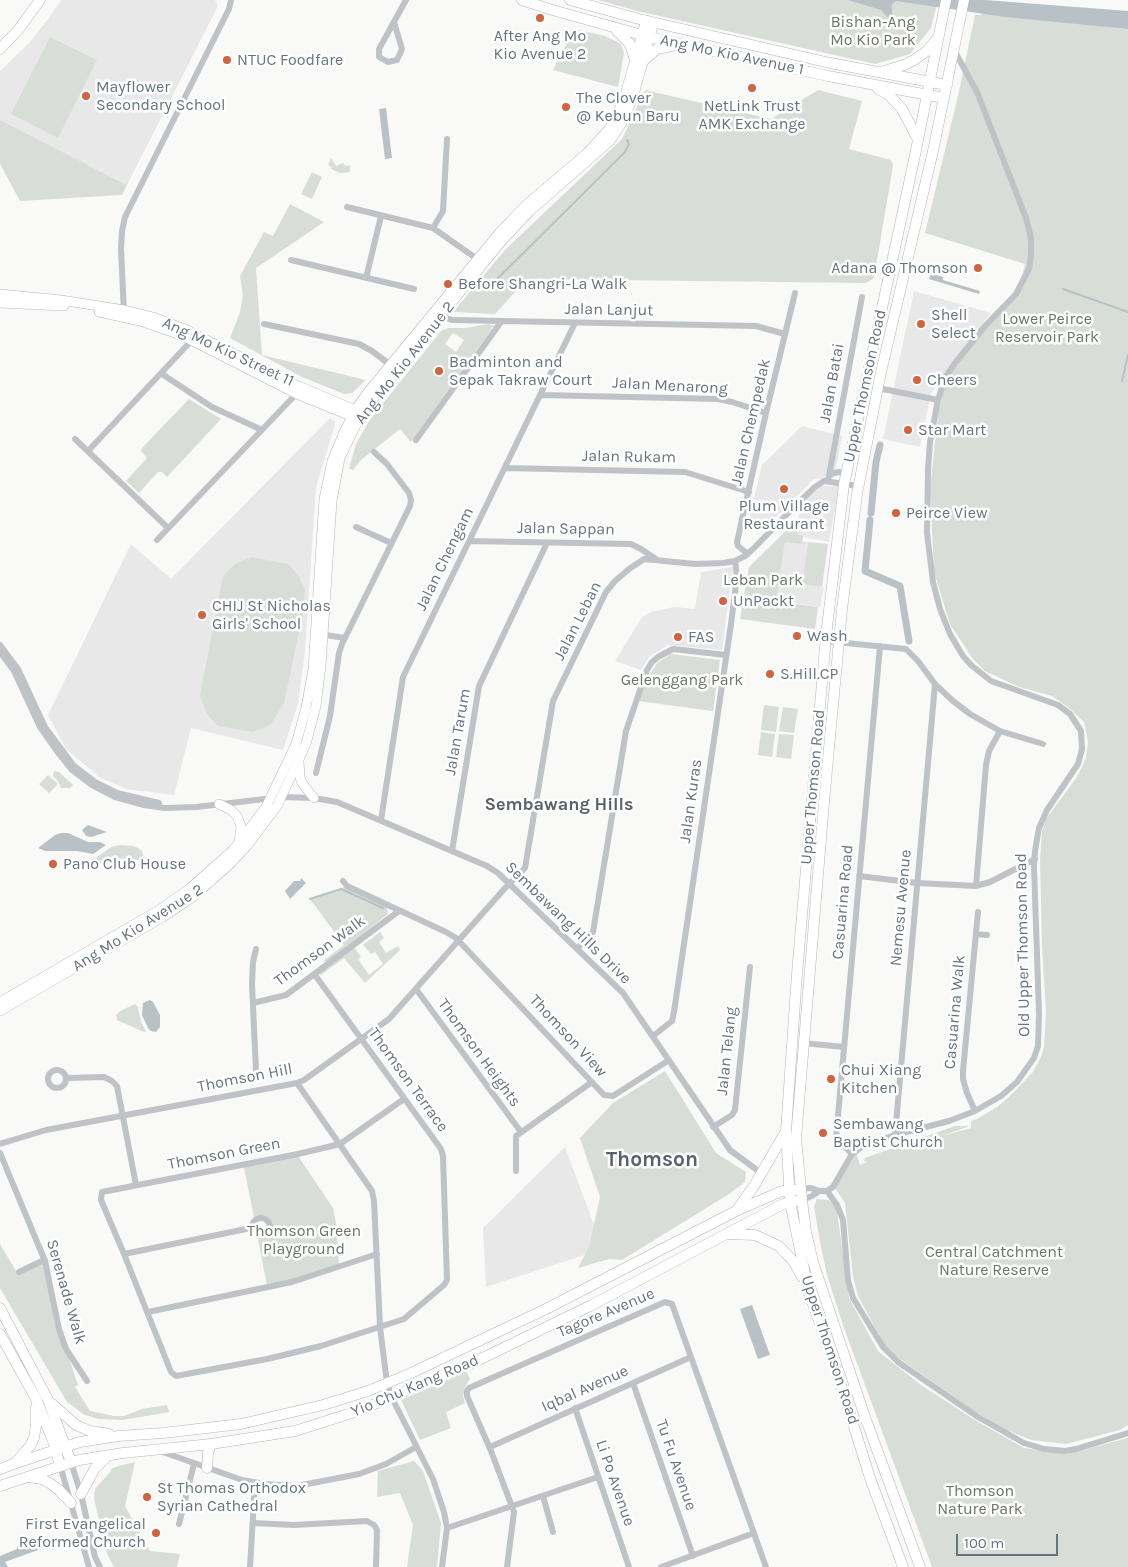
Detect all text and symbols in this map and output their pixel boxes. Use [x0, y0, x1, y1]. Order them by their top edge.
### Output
marker: After Ang Mo Kio Avenue 2 [534, 12, 546, 24]
park label: Bishan-Ang Mo Kio Park [830, 12, 916, 50]
place label: After Ang Mo Kio Avenue 2 [494, 26, 586, 64]
street label: Ang Mo Kio Avenue 1 [658, 30, 806, 80]
place label: NTUC Foodfare [237, 50, 343, 70]
marker: NTUC Foodfare [221, 54, 233, 66]
place label: Mayflower Secondary School [96, 77, 225, 115]
marker: NetLink Trust AMK Exchange [746, 82, 758, 94]
place label: The Clover @ Kebun Baru [576, 88, 680, 126]
marker: Mayflower Secondary School [80, 90, 92, 102]
place label: NetLink Trust AMK Exchange [698, 96, 806, 134]
marker: The Clover @ Kebun Baru [560, 101, 572, 113]
place label: Adana @ Thomson [831, 258, 968, 278]
marker: Adana @ Thomson [972, 262, 984, 274]
place label: Before Shangri-La Walk [458, 274, 627, 294]
marker: Before Shangri-La Walk [442, 278, 454, 290]
street label: Ang Mo Kio Avenue 2 [351, 298, 459, 428]
street label: Jalan Lanjut [565, 300, 653, 320]
place label: Shell Select [931, 305, 976, 343]
street label: Upper Thomson Road [839, 308, 891, 464]
park label: Lower Peirce Reservoir Park [995, 309, 1099, 347]
street label: Ang Mo Kio Street 11 [159, 313, 297, 391]
marker: Shell Select [915, 318, 927, 330]
street label: Jalan Batai [816, 342, 848, 424]
place label: Badminton and Sepak Takraw Court [449, 352, 592, 390]
street label: Jalan Chempedak [727, 357, 775, 487]
marker: Badminton and Sepak Takraw Court [433, 365, 445, 377]
place label: Cheers [927, 370, 977, 390]
street label: Jalan Menarong [612, 373, 728, 399]
marker: Cheers [911, 374, 923, 386]
place label: Star Mart [918, 420, 986, 440]
marker: Star Mart [902, 424, 914, 436]
street label: Jalan Rukam [582, 447, 676, 467]
marker: Plum Village Restaurant [778, 483, 790, 495]
place label: Plum Village Restaurant [739, 496, 829, 534]
place label: Peirce View [906, 503, 987, 523]
street label: Jalan Chengam [412, 504, 478, 614]
marker: Peirce View [890, 507, 902, 519]
street label: Jalan Sappan [517, 519, 615, 539]
park label: Leban Park [723, 570, 803, 590]
street label: Jalan Leban [550, 578, 606, 664]
place label: UnPackt [733, 591, 794, 611]
marker: UnPackt [717, 595, 729, 607]
place label: CHIJ St Nicholas Girls' School [212, 596, 331, 634]
marker: CHIJ St Nicholas Girls' School [196, 609, 208, 621]
place label: Wash [807, 626, 848, 646]
place label: FAS [688, 627, 714, 647]
marker: Wash [791, 630, 803, 642]
marker: FAS [672, 631, 684, 643]
place label: S.Hill.CP [780, 664, 838, 684]
marker: S.Hill.CP [764, 668, 776, 680]
park label: Gelenggang Park [621, 670, 743, 690]
street label: Jalan Tarum [441, 687, 475, 777]
street label: Upper Thomson Road [797, 709, 829, 865]
street label: Jalan Kuras [676, 758, 706, 844]
district label: Sembawang Hills [484, 794, 634, 816]
street label: Casuarina Road [828, 844, 858, 960]
street label: Nemesu Avenue [886, 849, 916, 967]
street label: Old Upper Thomson Road [1012, 853, 1034, 1037]
place label: Pano Club House [63, 854, 186, 874]
marker: Pano Club House [47, 858, 59, 870]
street label: Sembawang Hills Drive [501, 858, 635, 988]
street label: Ang Mo Kio Avenue 2 [69, 880, 207, 976]
street label: Thomson Walk [271, 911, 369, 991]
street label: Casuarina Walk [940, 954, 970, 1070]
street label: Thomson View [525, 991, 611, 1081]
street label: Thomson Heights [433, 995, 525, 1111]
street label: Jalan Telang [713, 1006, 741, 1096]
street label: Thomson Terrace [364, 1024, 452, 1136]
street label: Thomson Hill [196, 1059, 294, 1097]
place label: Chui Xiang Kitchen [841, 1060, 921, 1098]
marker: Chui Xiang Kitchen [825, 1073, 837, 1085]
place label: Sembawang Baptist Church [833, 1114, 943, 1152]
marker: Sembawang Baptist Church [817, 1127, 829, 1139]
street label: Thomson Green [166, 1134, 282, 1174]
district label: Thomson [606, 1147, 698, 1173]
park label: Thomson Green Playground [247, 1221, 361, 1259]
street label: Serenade Walk [42, 1237, 90, 1347]
park label: Central Catchment Nature Reserve [925, 1242, 1063, 1280]
street label: Upper Thomson Road [797, 1273, 863, 1427]
street label: Tagore Avenue [555, 1284, 657, 1342]
street label: Yio Chu Kang Road [348, 1350, 482, 1422]
street label: Iqbal Avenue [539, 1361, 631, 1417]
street label: Tu Fu Avenue [652, 1417, 700, 1513]
street label: Li Po Avenue [591, 1437, 639, 1529]
place label: St Thomas Orthodox Syrian Cathedral [157, 1478, 306, 1516]
park label: Thomson Nature Park [937, 1481, 1023, 1519]
marker: St Thomas Orthodox Syrian Cathedral [141, 1491, 153, 1503]
place label: First Evangelical Reformed Church [19, 1514, 146, 1552]
scale bar [958, 1524, 1060, 1556]
marker: First Evangelical Reformed Church [150, 1527, 162, 1539]
text: 100 m [964, 1534, 1004, 1552]

